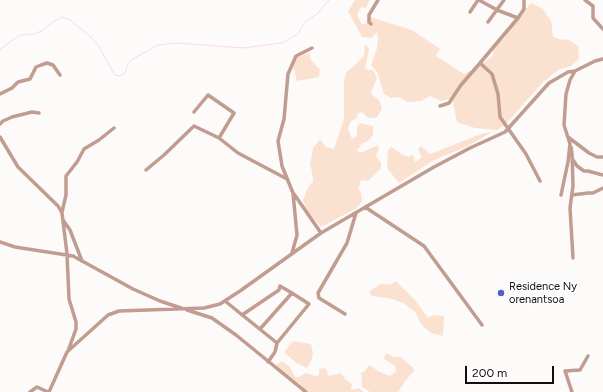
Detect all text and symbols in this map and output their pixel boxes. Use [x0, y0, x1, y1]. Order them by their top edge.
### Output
place label: Residence Ny orenantsoa [509, 280, 577, 306]
marker: Residence Ny orenantsoa [496, 288, 506, 298]
scale bar [467, 358, 556, 384]
text: 200 m [472, 366, 507, 380]

